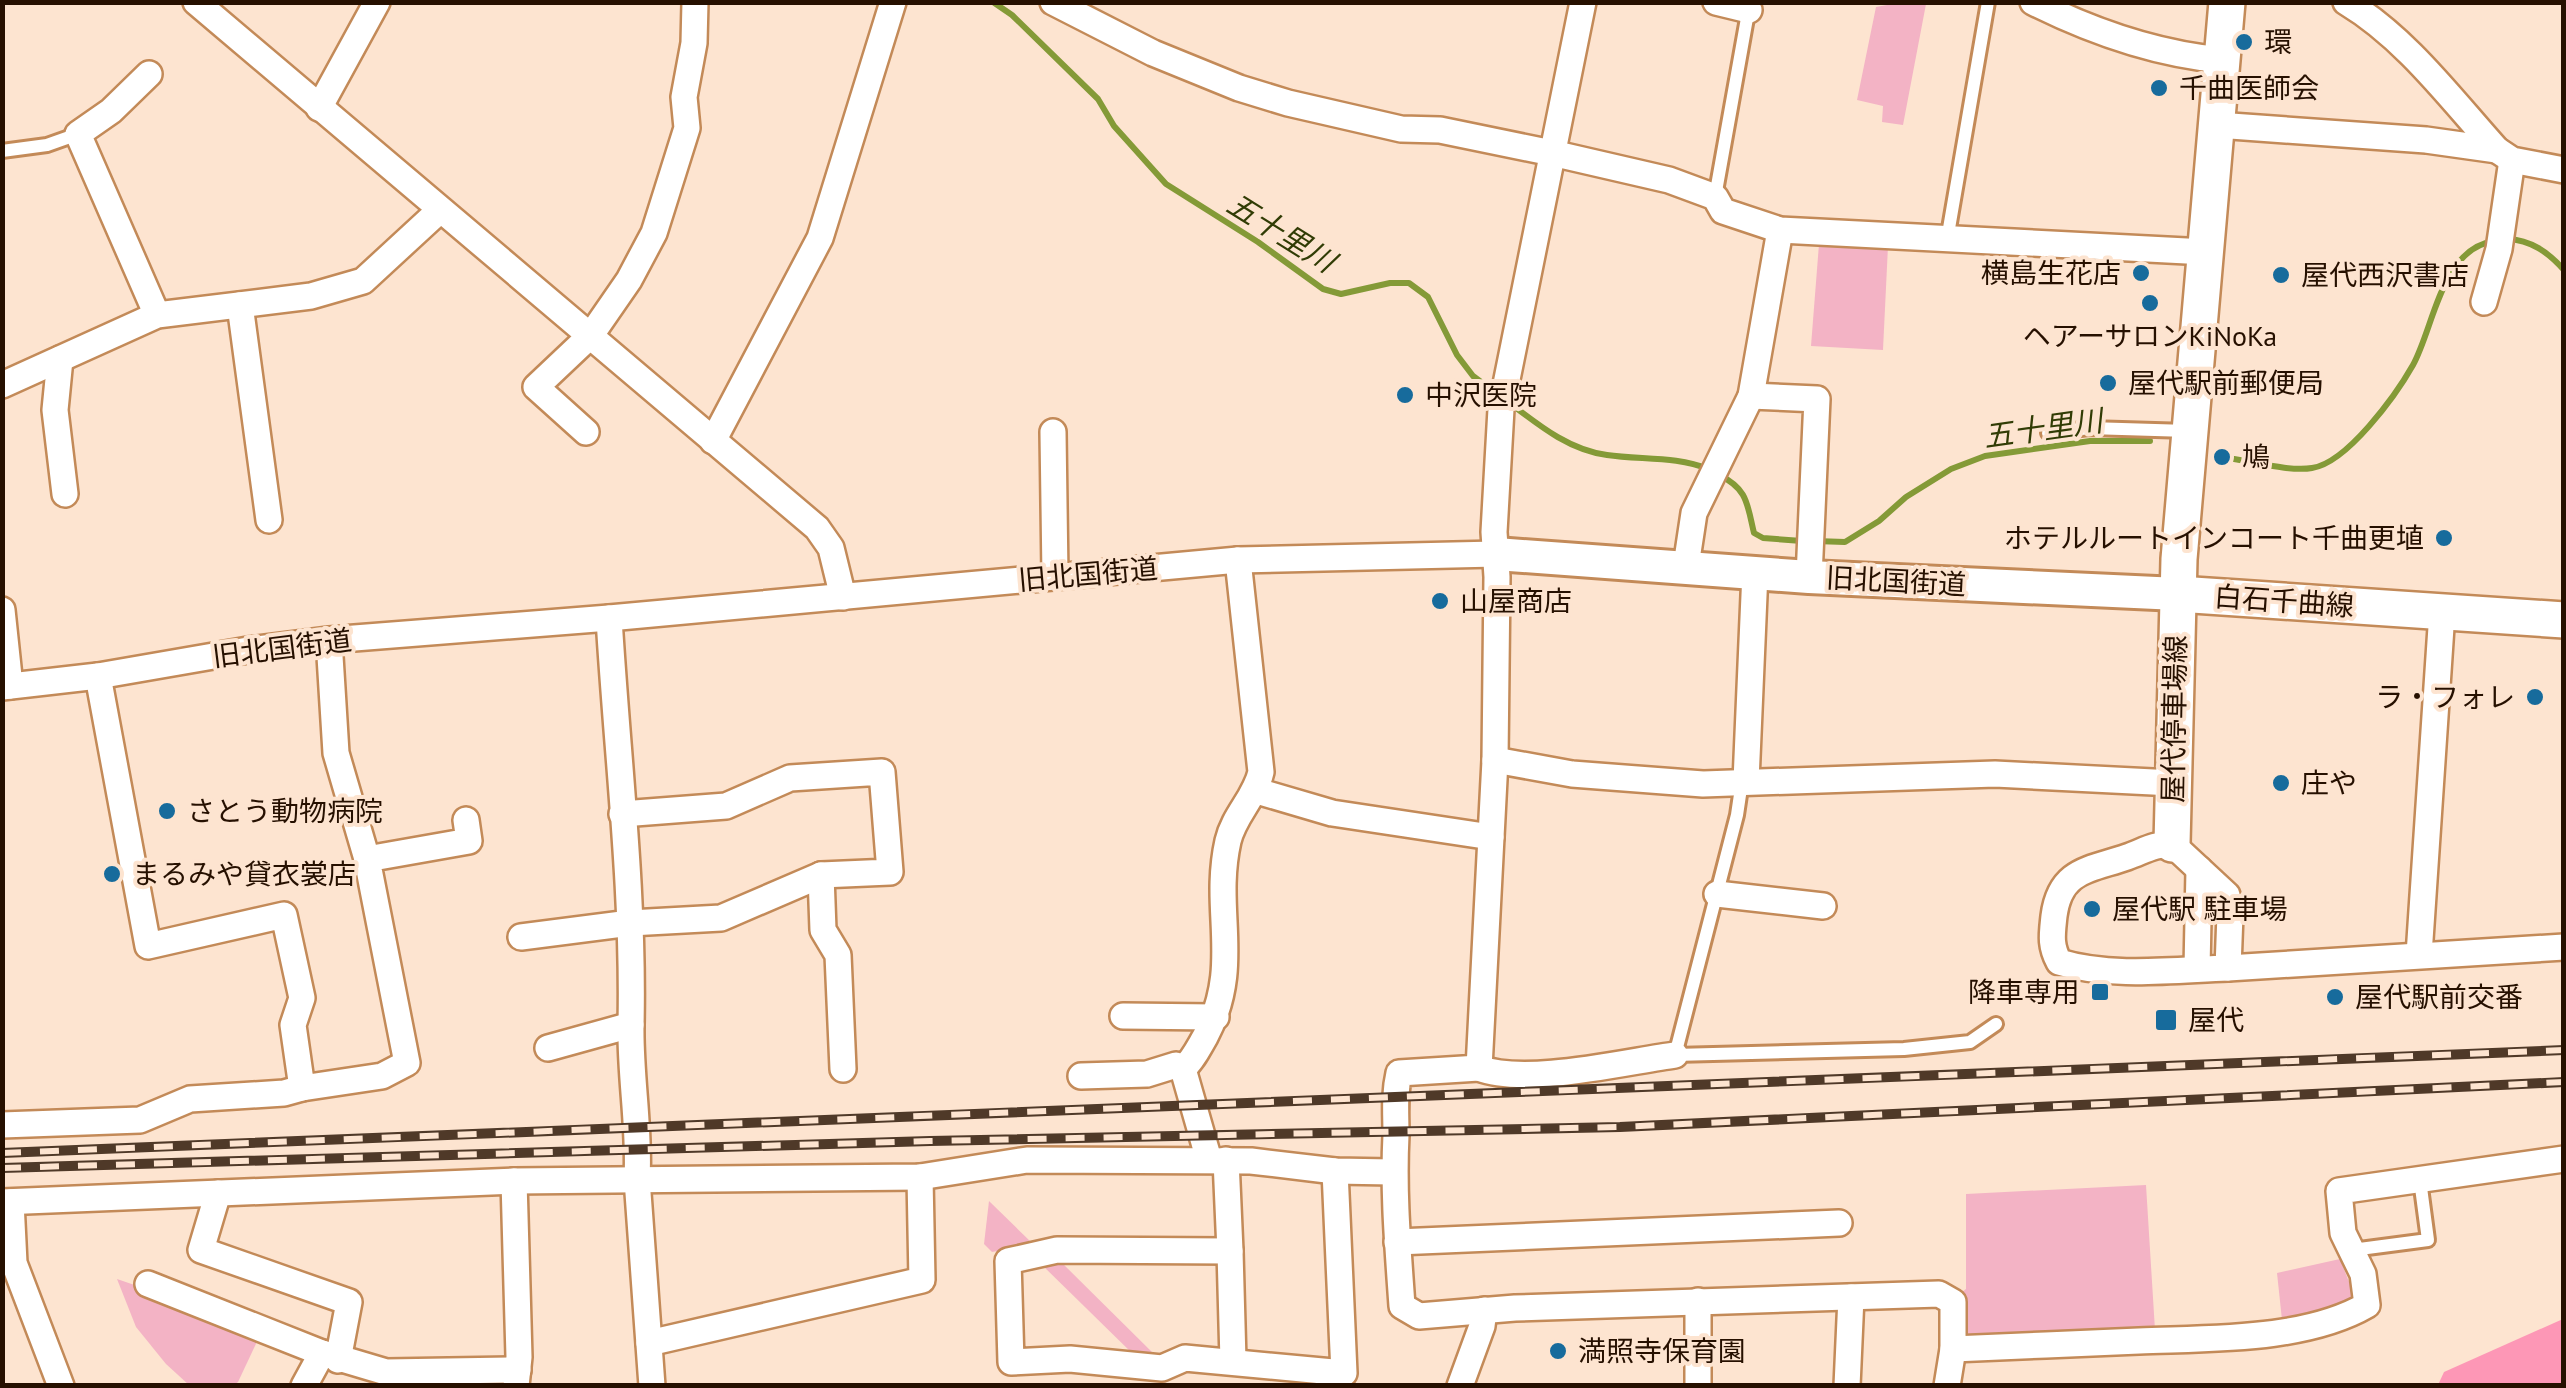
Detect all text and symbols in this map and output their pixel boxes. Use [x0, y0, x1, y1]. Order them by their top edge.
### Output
place label: 環 [2264, 23, 2292, 60]
marker: 環 [2233, 31, 2255, 53]
place label: 千曲医師会 [2179, 69, 2319, 106]
marker: 千曲医師会 [2148, 77, 2170, 99]
water label: 五十里川 [1221, 183, 1346, 282]
place label: 横島生花店 [1981, 254, 2121, 291]
place label: 屋代西沢書店 [2301, 256, 2469, 293]
marker: 横島生花店 [2130, 262, 2152, 284]
marker: 屋代西沢書店 [2270, 264, 2292, 286]
marker: ヘアーサロンKiNoKa [2139, 292, 2161, 314]
place label: ヘアーサロンKiNoKa [2023, 317, 2277, 354]
place label: 屋代駅前郵便局 [2128, 364, 2324, 401]
marker: 屋代駅前郵便局 [2097, 372, 2119, 394]
place label: 中沢医院 [1425, 376, 1537, 413]
marker: 中沢医院 [1394, 384, 1416, 406]
water label: 五十里川 [1981, 399, 2108, 455]
place label: 鳩 [2242, 438, 2270, 475]
marker: 鳩 [2211, 446, 2233, 468]
place label: ホテルルートインコート千曲更埴 [2004, 519, 2424, 556]
marker: ホテルルートインコート千曲更埴 [2433, 527, 2455, 549]
street label: 旧北国街道 [1017, 549, 1159, 598]
street label: 旧北国街道 [1825, 558, 1967, 603]
street label: 白石千曲線 [2213, 577, 2355, 624]
place label: 山屋商店 [1460, 582, 1572, 619]
marker: 山屋商店 [1429, 590, 1451, 612]
street label: 旧北国街道 [210, 621, 354, 674]
street label: 屋代停車場線 [2154, 635, 2193, 803]
place label: ラ・フォレ [2375, 678, 2515, 715]
marker: ラ・フォレ [2524, 686, 2546, 708]
place label: 庄や [2301, 764, 2357, 801]
marker: 庄や [2270, 772, 2292, 794]
place label: さとう動物病院 [187, 792, 383, 829]
marker: さとう動物病院 [156, 800, 178, 822]
place label: まるみや貸衣裳店 [132, 855, 356, 892]
marker: まるみや貸衣裳店 [101, 863, 123, 885]
place label: 屋代駅 駐車場 [2112, 890, 2287, 927]
marker: 屋代駅 駐車場 [2081, 898, 2103, 920]
place label: 降車専用 [1968, 973, 2080, 1010]
place label: 屋代駅前交番 [2355, 978, 2523, 1015]
marker: 降車専用 [2089, 981, 2111, 1003]
marker: 屋代駅前交番 [2324, 986, 2346, 1008]
place label: 屋代 [2188, 1001, 2244, 1038]
marker: 屋代 [2153, 1007, 2179, 1033]
place label: 満照寺保育園 [1578, 1332, 1746, 1369]
marker: 満照寺保育園 [1547, 1340, 1569, 1362]

